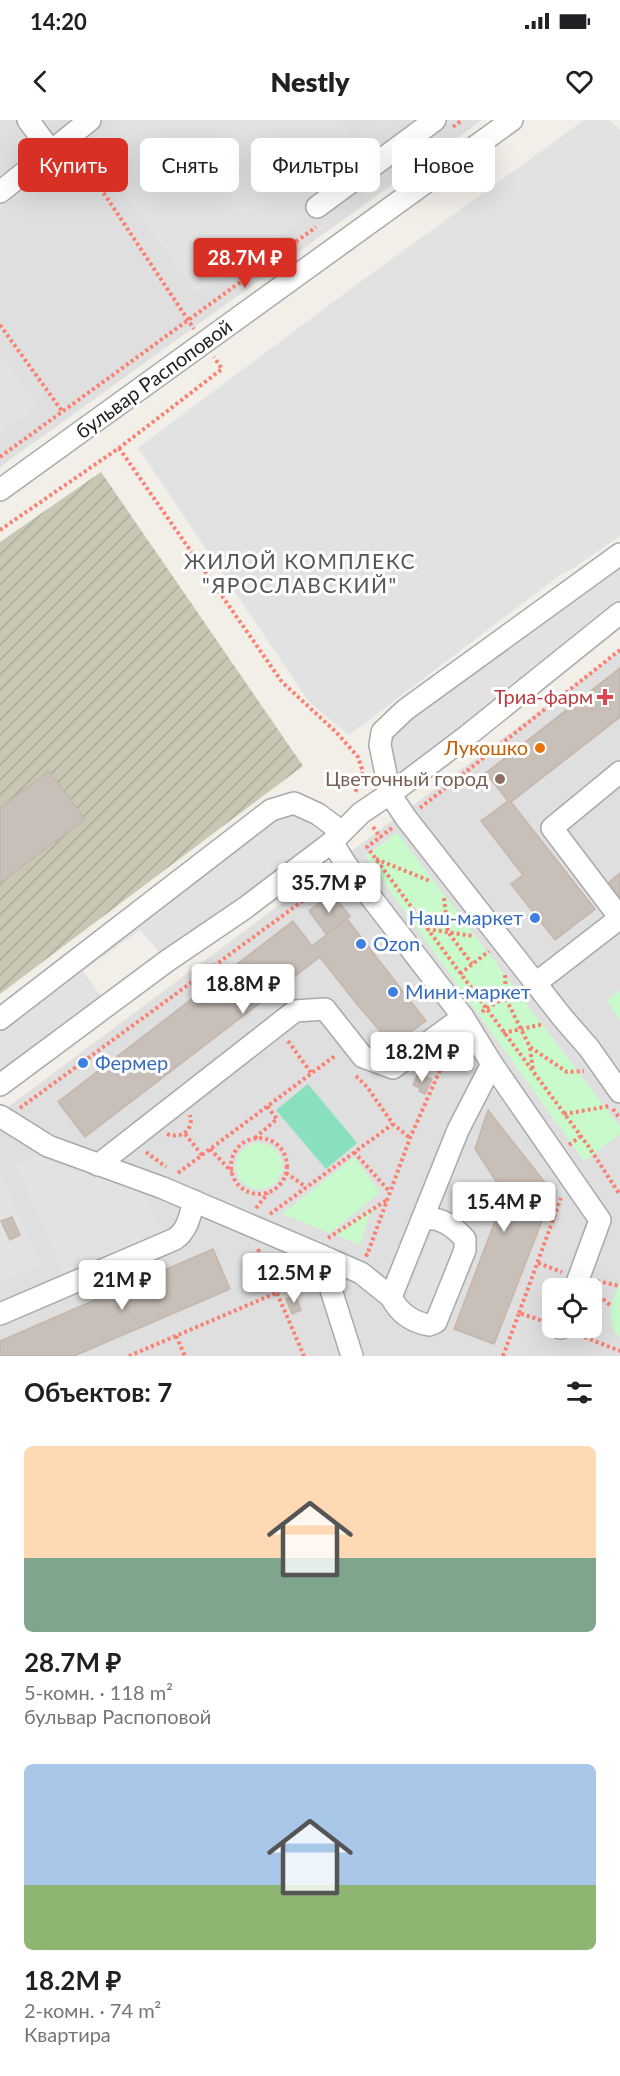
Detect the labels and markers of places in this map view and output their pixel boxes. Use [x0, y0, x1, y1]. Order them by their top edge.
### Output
pin: 28.7M ₽ [190, 238, 300, 289]
place label: Триа-фарм [494, 684, 593, 708]
marker: Триа-фарм [598, 690, 612, 704]
place label: Лукошко [443, 735, 528, 759]
marker: Лукошко [533, 741, 547, 755]
place label: Цветочный город [325, 766, 488, 790]
marker: Цветочный город [493, 772, 507, 786]
pin: 35.7M ₽ [274, 863, 384, 914]
place label: Наш-маркет [408, 905, 523, 929]
marker: Наш-маркет [528, 911, 542, 925]
place label: Ozon [373, 931, 420, 955]
marker: Ozon [354, 937, 368, 951]
pin: 18.8M ₽ [188, 964, 298, 1015]
place label: Мини-маркет [405, 979, 531, 1003]
marker: Мини-маркет [386, 985, 400, 999]
pin: 18.2M ₽ [367, 1032, 477, 1083]
place label: Фермер [95, 1050, 168, 1074]
marker: Фермер [76, 1056, 90, 1070]
pin: 15.4M ₽ [449, 1182, 559, 1233]
pin: 12.5M ₽ [239, 1253, 349, 1304]
pin: 21M ₽ [80, 1260, 164, 1311]

